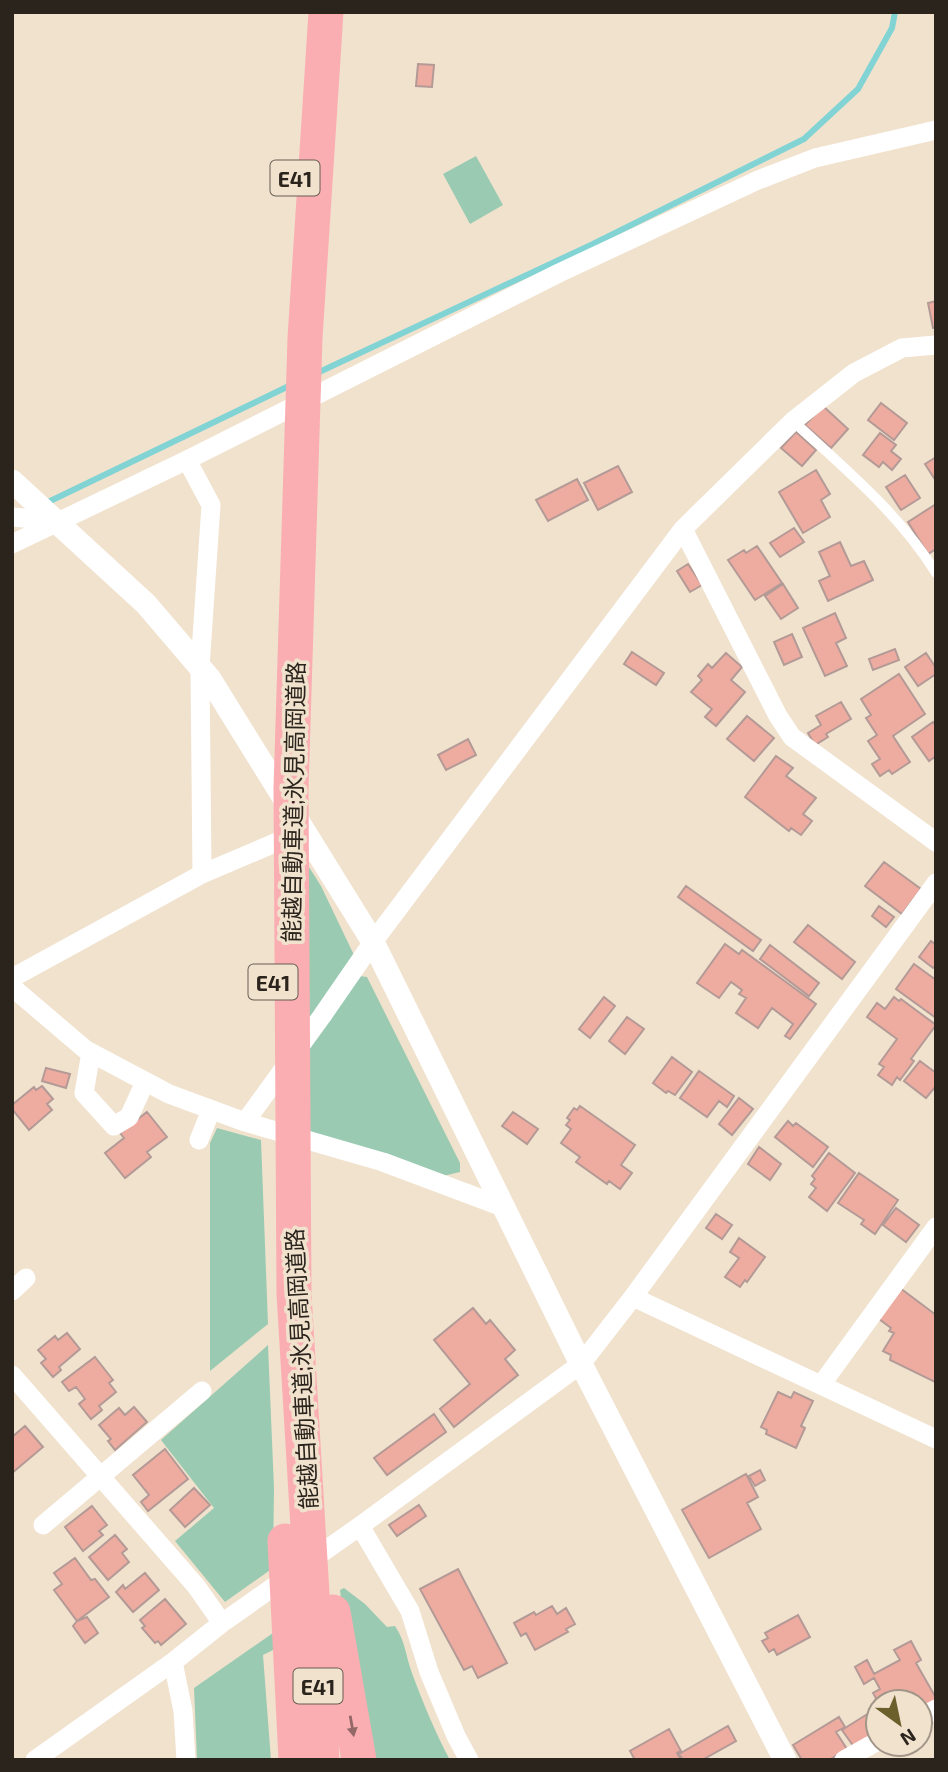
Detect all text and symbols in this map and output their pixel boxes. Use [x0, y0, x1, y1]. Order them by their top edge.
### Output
road number: E41 [270, 160, 320, 196]
street label: 能越自動車道;氷見高岡道路 [277, 661, 309, 943]
road number: E41 [248, 964, 298, 1000]
street label: 能越自動車道;氷見高岡道路 [280, 1228, 322, 1510]
road number: E41 [294, 1668, 342, 1704]
north arrow [864, 1688, 934, 1758]
one-way arrow [347, 1715, 358, 1737]
text: N [897, 1724, 921, 1751]

